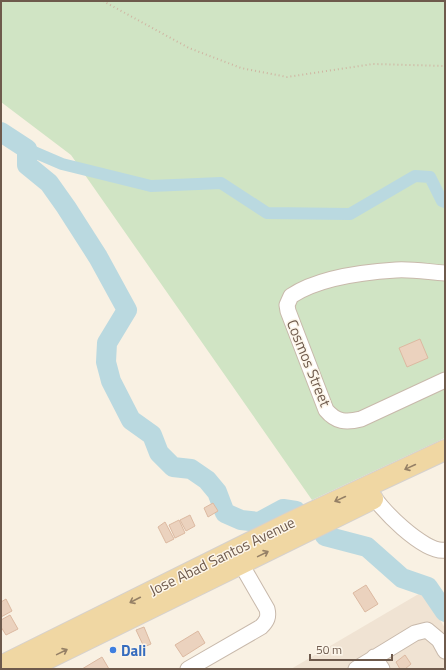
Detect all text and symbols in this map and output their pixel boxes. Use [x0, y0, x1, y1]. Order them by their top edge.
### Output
street label: Cosmos Street [281, 316, 337, 411]
one-way arrow [404, 464, 416, 471]
one-way arrow [334, 496, 346, 503]
street label: Jose Abad Santos Avenue [145, 511, 299, 601]
one-way arrow [257, 550, 269, 557]
one-way arrow [129, 597, 141, 604]
scale bar [310, 636, 392, 662]
place label: Dali [121, 639, 146, 662]
text: 50 m [316, 640, 342, 659]
marker: Dali [108, 645, 118, 655]
one-way arrow [55, 648, 67, 655]

